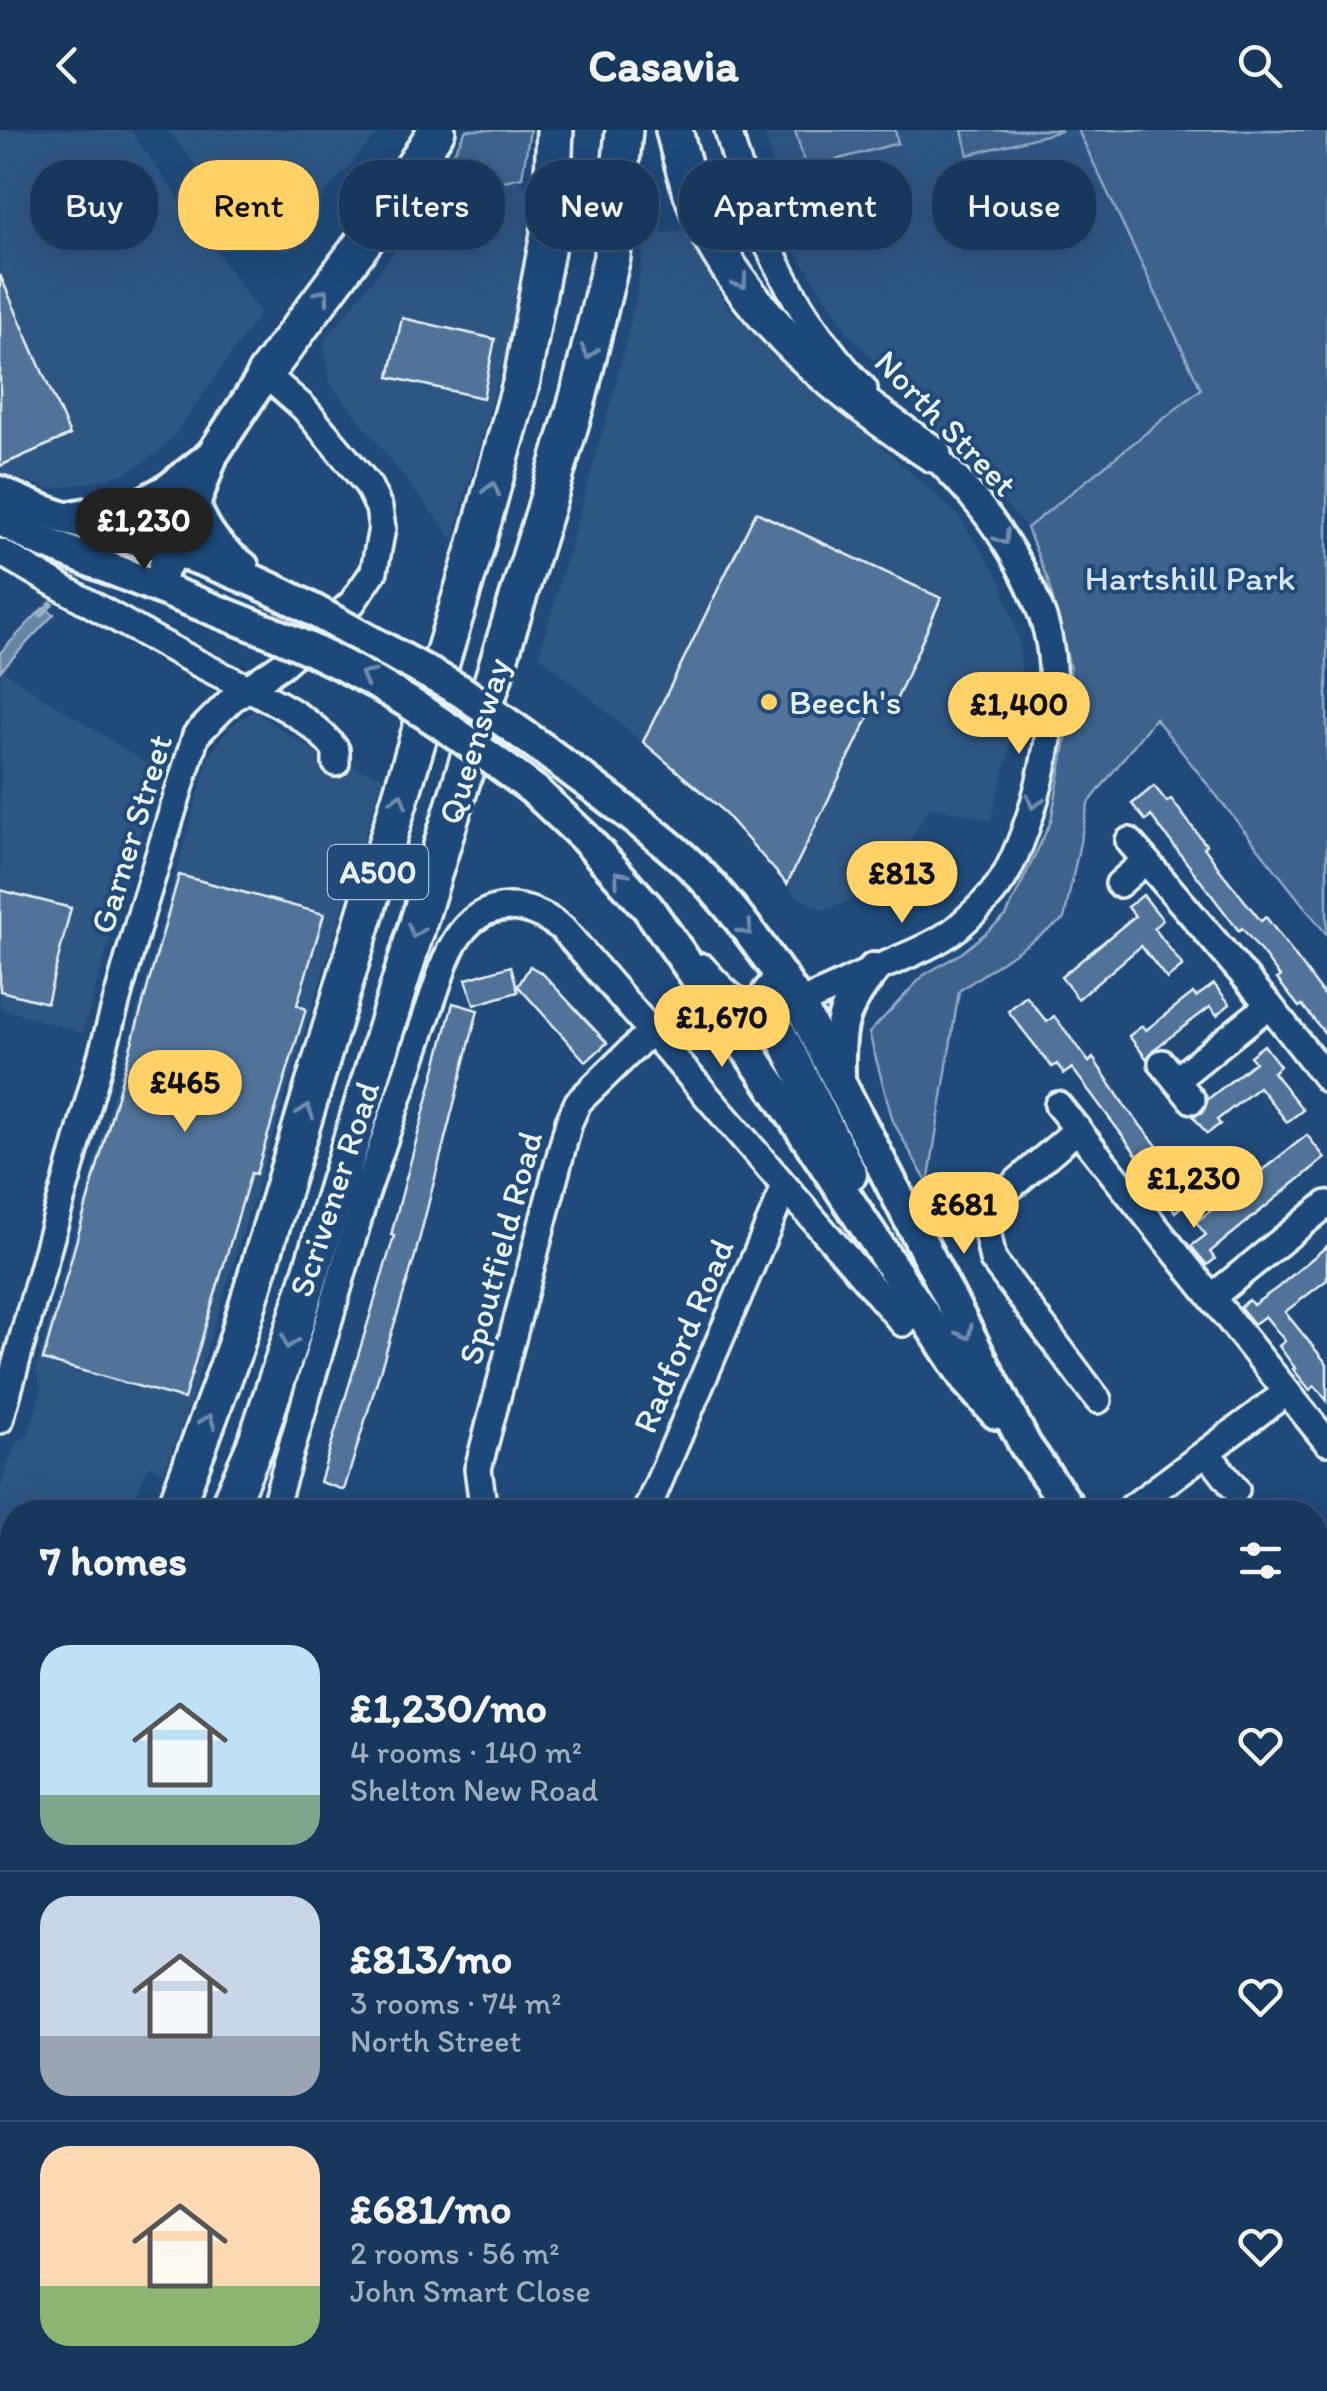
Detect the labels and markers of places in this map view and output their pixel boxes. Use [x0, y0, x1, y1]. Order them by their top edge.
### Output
pin: £1,230 [63, 488, 225, 573]
pin: £1,400 [938, 672, 1100, 757]
place label: Beech's [789, 681, 902, 723]
marker: Beech's [758, 691, 780, 713]
pin: £813 [843, 841, 961, 926]
pin: £1,670 [641, 985, 803, 1070]
pin: £465 [126, 1050, 244, 1135]
pin: £1,230 [1113, 1146, 1275, 1231]
pin: £681 [905, 1172, 1023, 1257]

